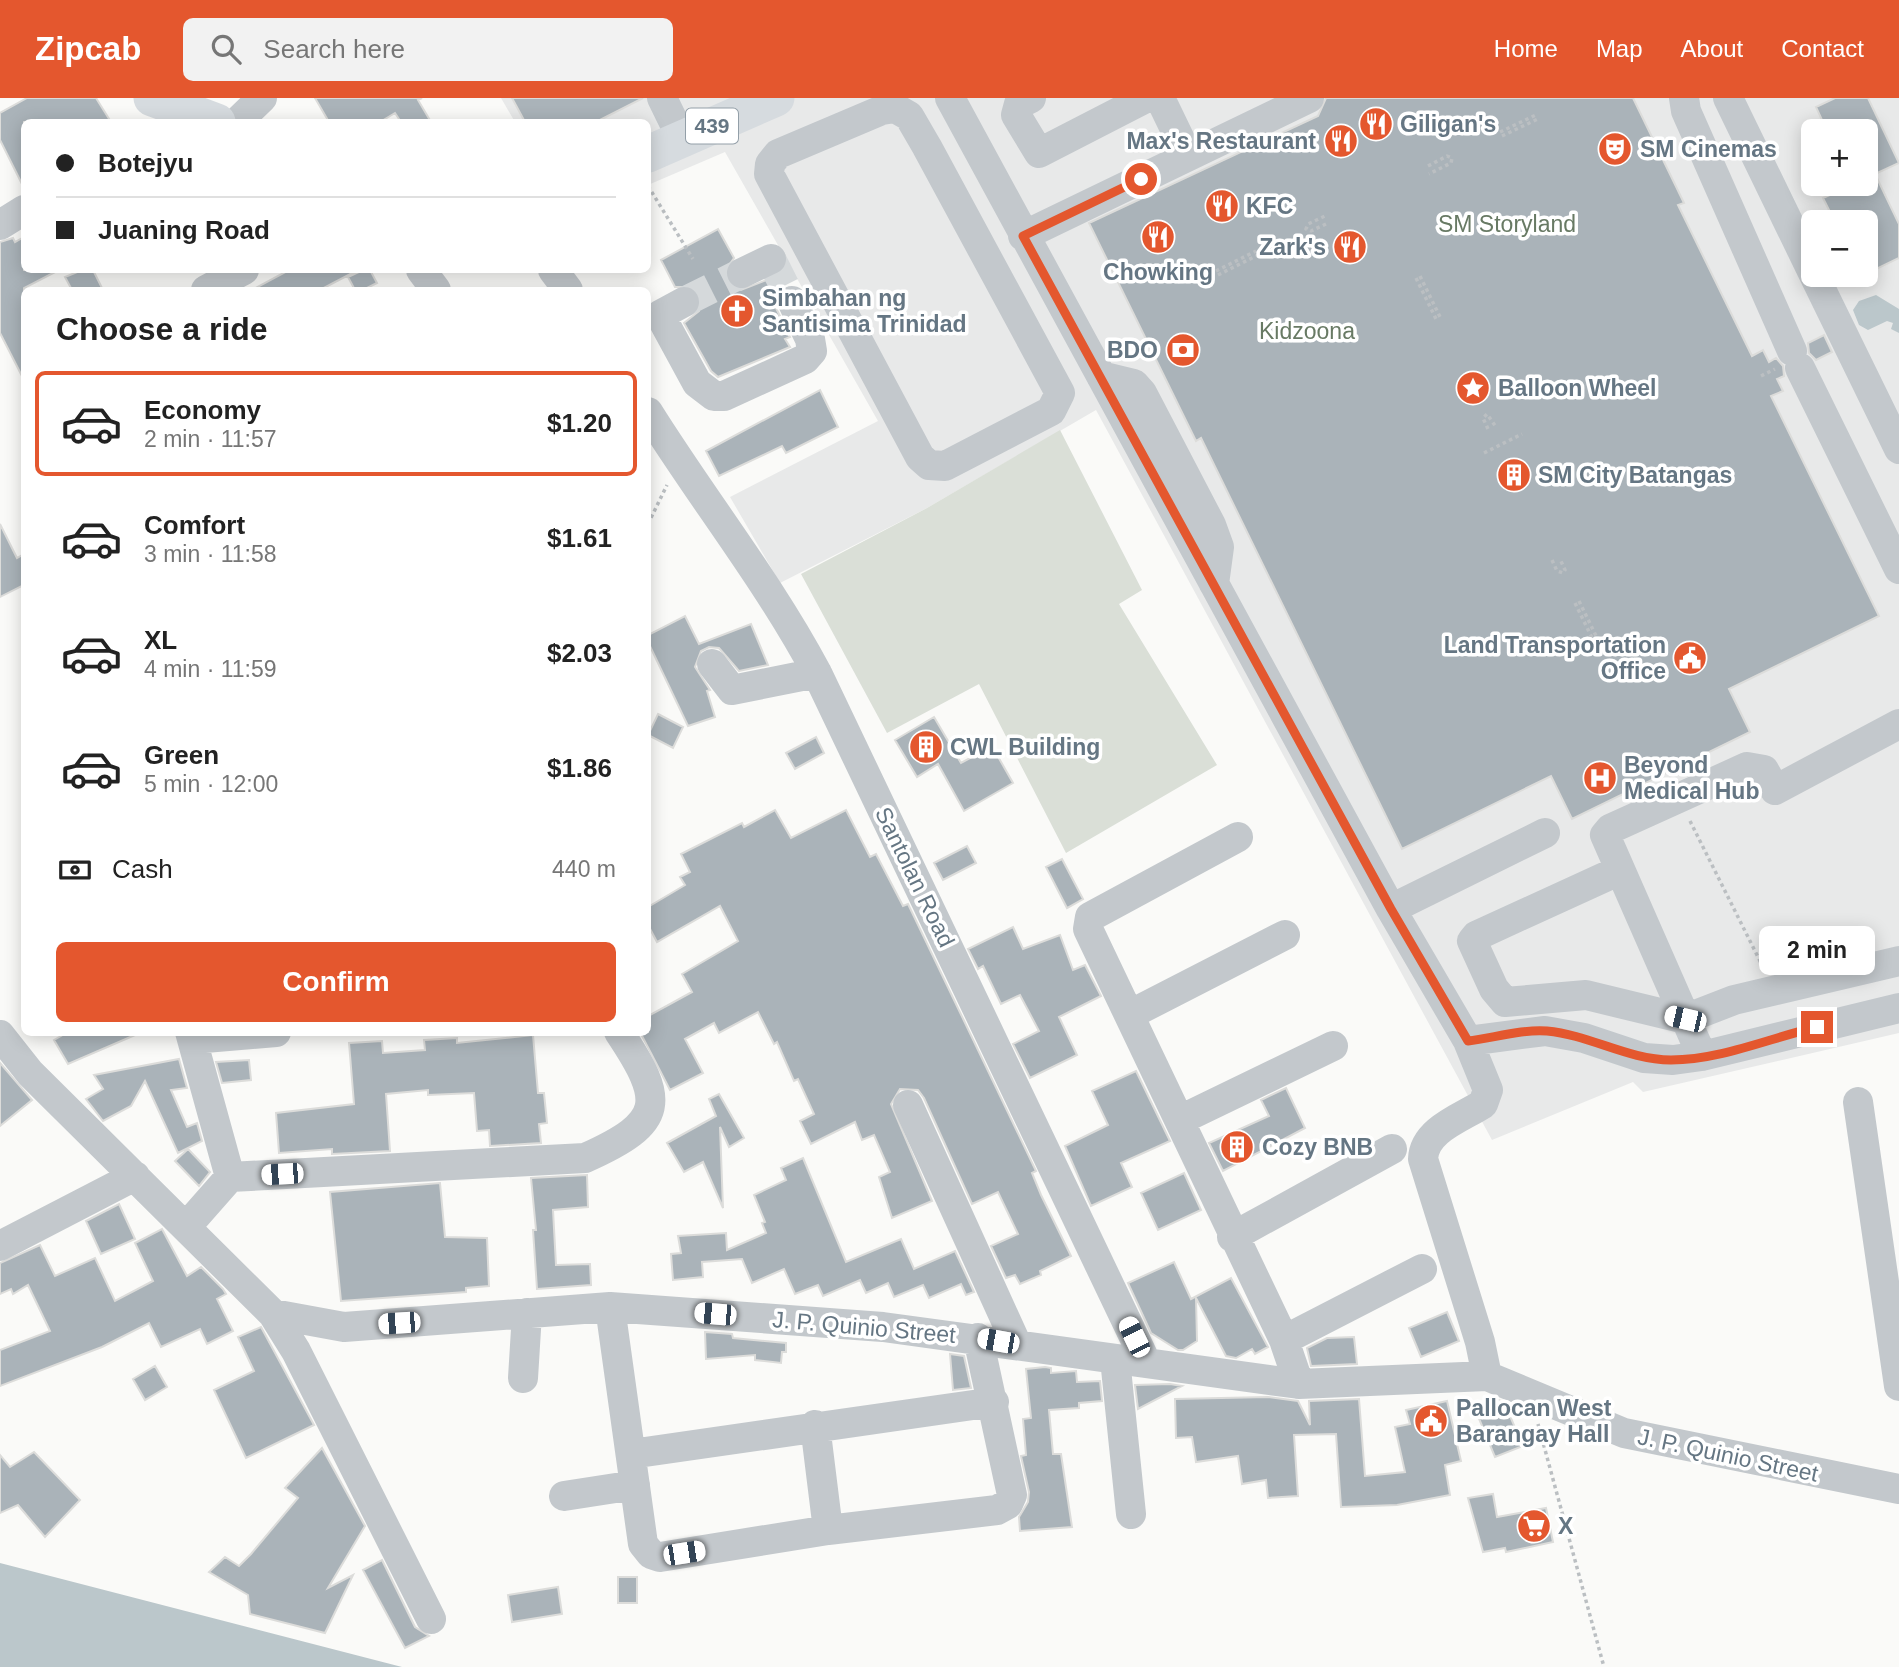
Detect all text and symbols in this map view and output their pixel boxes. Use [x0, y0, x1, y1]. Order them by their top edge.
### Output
search box [183, 18, 673, 81]
text: Zipcab [35, 30, 141, 67]
icon: search [207, 30, 245, 68]
text: Search here [263, 34, 405, 64]
text: Home [1494, 35, 1558, 62]
text: Map [1596, 35, 1643, 62]
text: About [1681, 35, 1743, 62]
text: Contact [1781, 35, 1864, 62]
restaurant icon: Giligan's [1357, 105, 1395, 143]
road number: 439 [686, 108, 738, 144]
place label: Giligan's [1400, 111, 1496, 137]
map controls [1801, 119, 1878, 287]
button: + [1801, 119, 1878, 196]
restaurant icon: Max's Restaurant [1322, 122, 1360, 160]
place label: Max's Restaurant [1126, 128, 1316, 154]
theatre icon: SM Cinemas [1596, 130, 1634, 168]
place label: SM Cinemas [1640, 136, 1777, 162]
text: Botejyu [98, 148, 193, 178]
route start [1125, 163, 1157, 195]
restaurant icon: KFC [1203, 187, 1241, 225]
place label: KFC [1246, 193, 1293, 219]
button: − [1801, 210, 1878, 287]
park label: SM Storyland [1438, 211, 1576, 237]
text: Juaning Road [98, 215, 270, 245]
restaurant icon: Chowking [1139, 218, 1177, 256]
restaurant icon: Zark's [1331, 228, 1369, 266]
place label: Zark's [1259, 234, 1326, 260]
place label: Chowking [1103, 259, 1213, 285]
place label: Simbahan ng Santisima Trinidad [762, 285, 967, 337]
church icon: Simbahan ng Santisima Trinidad [718, 292, 756, 330]
text: Choose a ride [56, 311, 268, 347]
park label: Kidzoona [1259, 318, 1355, 344]
bank icon: BDO [1164, 331, 1202, 369]
place label: BDO [1107, 337, 1158, 363]
place icon: Balloon Wheel [1454, 369, 1492, 407]
place label: Balloon Wheel [1498, 375, 1656, 401]
icon: car [60, 392, 123, 455]
text: Economy [144, 395, 261, 425]
text: $1.20 [547, 408, 612, 438]
text: 2 min · 11:57 [144, 426, 277, 452]
building icon: SM City Batangas [1495, 456, 1533, 494]
place label: SM City Batangas [1538, 462, 1732, 488]
icon: car [60, 507, 123, 570]
text: Comfort [144, 510, 245, 540]
text: $1.61 [547, 523, 612, 553]
text: 3 min · 11:58 [144, 541, 277, 567]
icon: car [60, 622, 123, 685]
text: XL [144, 625, 177, 655]
place label: Land Transportation Office [1444, 632, 1666, 684]
text: $2.03 [547, 638, 612, 668]
public building icon: Land Transportation Office [1671, 639, 1709, 677]
text: 4 min · 11:59 [144, 656, 277, 682]
building icon: CWL Building [907, 728, 945, 766]
place label: CWL Building [950, 734, 1100, 760]
icon: car [60, 737, 123, 800]
text: Green [144, 740, 219, 770]
place label: Beyond Medical Hub [1624, 752, 1759, 804]
text: $1.86 [547, 753, 612, 783]
hospital icon: Beyond Medical Hub [1581, 759, 1619, 797]
text: 5 min · 12:00 [144, 771, 278, 797]
street label: Santolan Road [870, 803, 960, 951]
icon: cash [56, 851, 94, 889]
text: Cash [112, 854, 173, 884]
text: 440 m [552, 856, 616, 882]
callout: 2 min [1759, 926, 1875, 974]
text: 2 min [1787, 937, 1847, 963]
button: Confirm [56, 942, 616, 1022]
car [1663, 1004, 1708, 1034]
route end [1801, 1011, 1833, 1043]
building icon: Cozy BNB [1218, 1128, 1256, 1166]
place label: Cozy BNB [1262, 1134, 1373, 1160]
car [261, 1162, 304, 1186]
car [694, 1302, 737, 1326]
street label: J. P. Quinio Street [771, 1306, 957, 1348]
car [378, 1311, 421, 1335]
car [1116, 1314, 1153, 1360]
car [976, 1327, 1021, 1355]
place label: Pallocan West Barangay Hall [1456, 1395, 1612, 1447]
public building icon: Pallocan West Barangay Hall [1412, 1402, 1450, 1440]
street label: J. P. Quinio Street [1635, 1423, 1821, 1487]
supermarket icon: X [1515, 1507, 1553, 1545]
place label: X [1558, 1513, 1574, 1539]
car [662, 1539, 707, 1567]

